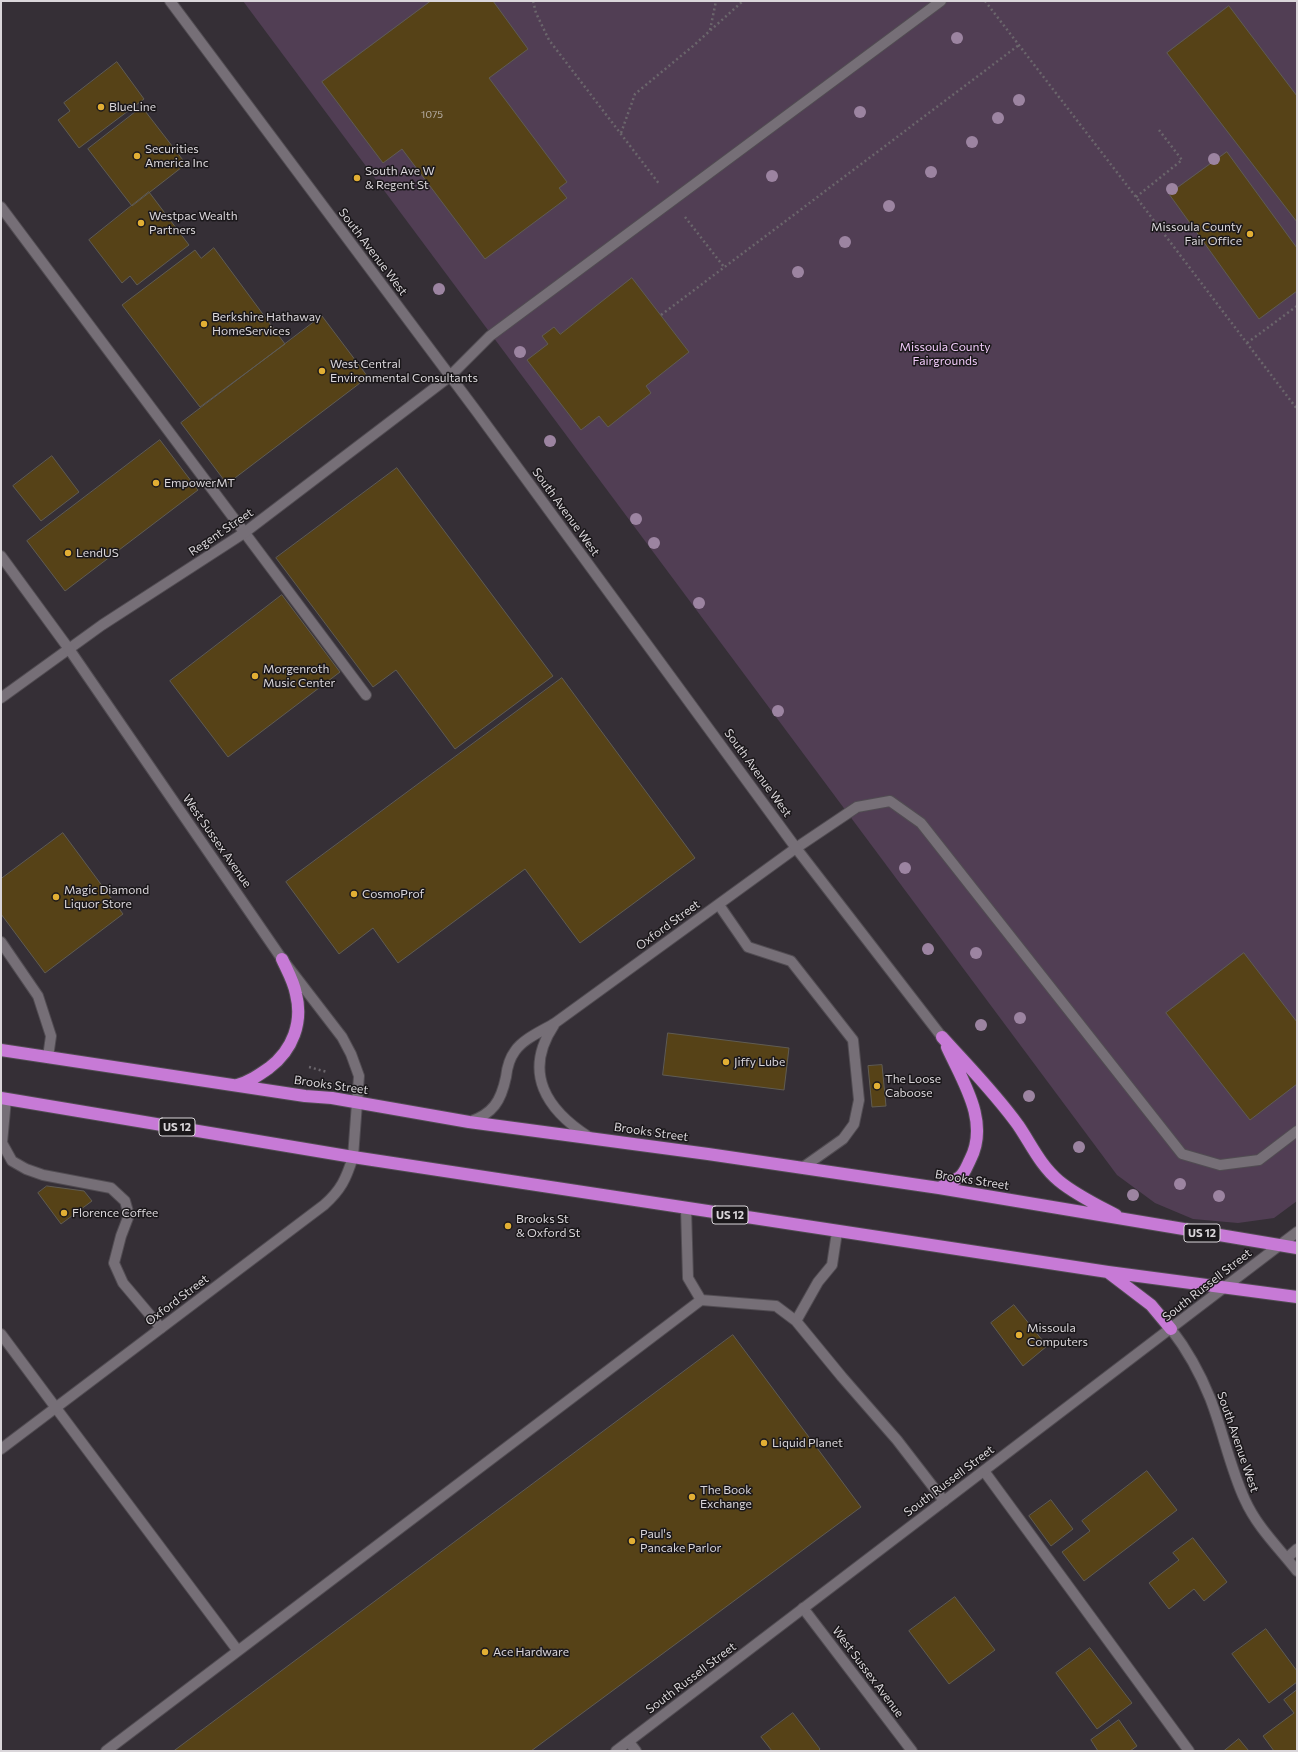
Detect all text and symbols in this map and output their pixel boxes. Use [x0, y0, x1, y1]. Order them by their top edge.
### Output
place label: BlueLine [109, 100, 156, 114]
marker: BlueLine [96, 102, 106, 112]
house number: 1075 [421, 109, 443, 121]
place label: Securities America Inc [145, 142, 209, 170]
marker: Securities America Inc [132, 151, 142, 161]
place label: South Ave W & Regent St [365, 164, 435, 192]
marker: South Ave W & Regent St [352, 173, 362, 183]
street label: South Avenue West [336, 206, 410, 298]
place label: Westpac Wealth Partners [149, 209, 238, 237]
marker: Westpac Wealth Partners [136, 218, 146, 228]
place label: Missoula County Fair Office [1151, 220, 1242, 248]
marker: Missoula County Fair Office [1245, 229, 1255, 239]
place label: Berkshire Hathaway HomeServices [212, 310, 321, 338]
marker: Berkshire Hathaway HomeServices [199, 319, 209, 329]
park label: Missoula County Fairgrounds [899, 340, 991, 368]
place label: West Central Environmental Consultants [330, 357, 478, 385]
marker: West Central Environmental Consultants [317, 366, 327, 376]
street label: South Avenue West [529, 465, 603, 559]
place label: EmpowerMT [164, 476, 235, 490]
marker: EmpowerMT [151, 478, 161, 488]
street label: Regent Street [186, 505, 256, 559]
place label: LendUS [76, 546, 119, 560]
marker: LendUS [63, 548, 73, 558]
place label: Morgenroth Music Center [263, 662, 335, 690]
marker: Morgenroth Music Center [250, 671, 260, 681]
street label: South Avenue West [721, 726, 795, 820]
street label: West Sussex Avenue [180, 792, 254, 890]
place label: Magic Diamond Liquor Store [64, 883, 149, 911]
place label: CosmoProf [362, 887, 424, 901]
marker: CosmoProf [349, 889, 359, 899]
marker: Magic Diamond Liquor Store [51, 892, 61, 902]
street label: Oxford Street [633, 897, 703, 953]
place label: Jiffy Lube [734, 1055, 785, 1069]
marker: Jiffy Lube [721, 1057, 731, 1067]
place label: The Loose Caboose [885, 1072, 941, 1100]
street label: Brooks Street [293, 1073, 369, 1097]
marker: The Loose Caboose [872, 1081, 882, 1091]
road number: US 12 [159, 1118, 195, 1136]
street label: Brooks Street [613, 1120, 689, 1144]
street label: Brooks Street [934, 1167, 1010, 1193]
place label: Florence Coffee [72, 1206, 158, 1220]
road number: US 12 [712, 1206, 748, 1224]
marker: Florence Coffee [59, 1208, 69, 1218]
place label: Brooks St & Oxford St [516, 1212, 580, 1240]
marker: Brooks St & Oxford St [503, 1221, 513, 1231]
road number: US 12 [1184, 1224, 1220, 1242]
street label: South Russell Street [1160, 1246, 1254, 1324]
street label: Oxford Street [143, 1272, 211, 1328]
place label: Missoula Computers [1027, 1321, 1088, 1349]
marker: Missoula Computers [1014, 1330, 1024, 1340]
street label: South Avenue West [1214, 1390, 1262, 1494]
place label: Liquid Planet [772, 1436, 843, 1450]
marker: Liquid Planet [759, 1438, 769, 1448]
street label: South Russell Street [901, 1442, 997, 1520]
place label: The Book Exchange [700, 1483, 752, 1511]
marker: The Book Exchange [687, 1492, 697, 1502]
place label: Paul's Pancake Parlor [640, 1527, 721, 1555]
marker: Paul's Pancake Parlor [627, 1536, 637, 1546]
street label: West Sussex Avenue [829, 1624, 907, 1720]
street label: South Russell Street [643, 1639, 739, 1717]
place label: Ace Hardware [493, 1645, 569, 1659]
marker: Ace Hardware [480, 1647, 490, 1657]

